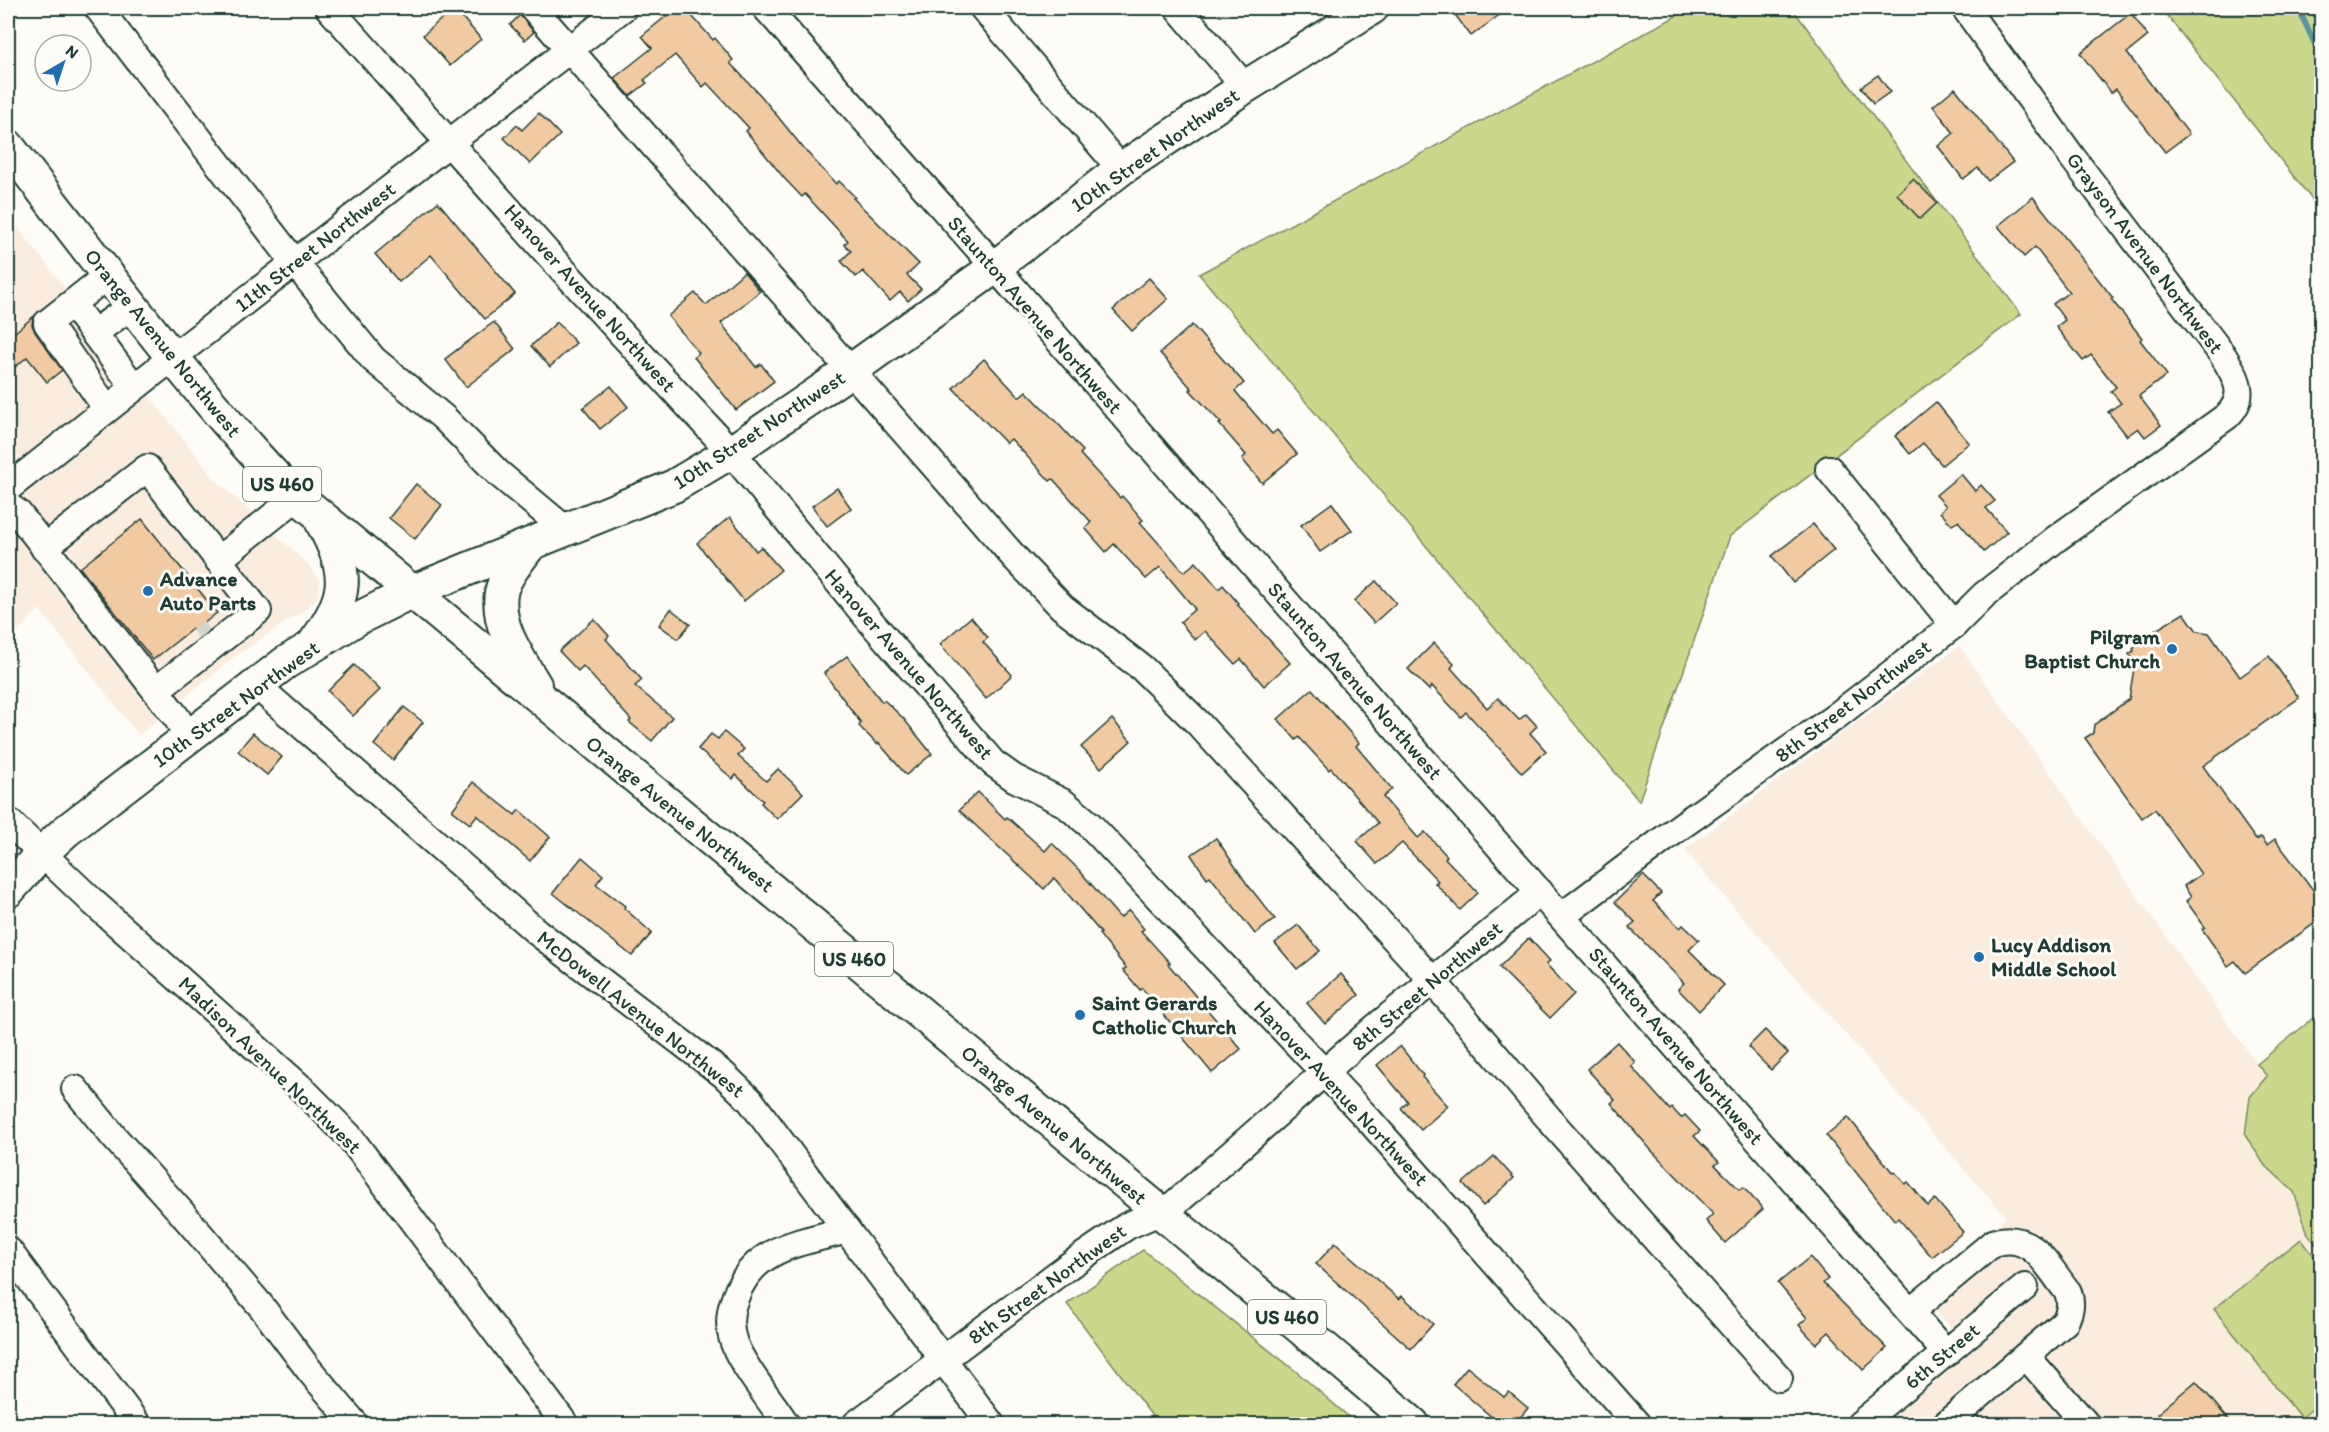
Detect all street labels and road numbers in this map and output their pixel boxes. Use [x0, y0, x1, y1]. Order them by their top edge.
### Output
street label: 10th Street Northwest [1066, 82, 1244, 217]
street label: Grayson Avenue Northwest [2062, 147, 2229, 358]
street label: 11th Street Northwest [229, 176, 400, 317]
street label: Hanover Avenue Northwest [499, 198, 682, 397]
street label: Staunton Avenue Northwest [943, 211, 1128, 419]
street label: Orange Avenue Northwest [80, 244, 247, 442]
street label: 10th Street Northwest [668, 365, 850, 495]
road number: US 460 [243, 467, 321, 501]
street label: Hanover Avenue Northwest [820, 563, 999, 764]
street label: Staunton Avenue Northwest [1263, 577, 1448, 785]
street label: 8th Street Northwest [1770, 634, 1936, 767]
street label: 10th Street Northwest [147, 635, 324, 772]
street label: Orange Avenue Northwest [581, 730, 780, 897]
street label: 8th Street Northwest [1346, 915, 1507, 1056]
street label: McDowell Avenue Northwest [533, 925, 750, 1102]
road number: US 460 [815, 942, 893, 976]
street label: Staunton Avenue Northwest [1584, 942, 1769, 1150]
street label: Madison Avenue Northwest [174, 971, 367, 1159]
street label: Hanover Avenue Northwest [1249, 995, 1434, 1191]
street label: Orange Avenue Northwest [956, 1040, 1152, 1210]
street label: 8th Street Northwest [963, 1218, 1131, 1349]
road number: US 460 [1248, 1300, 1326, 1334]
street label: 6th Street [1899, 1317, 1984, 1394]

